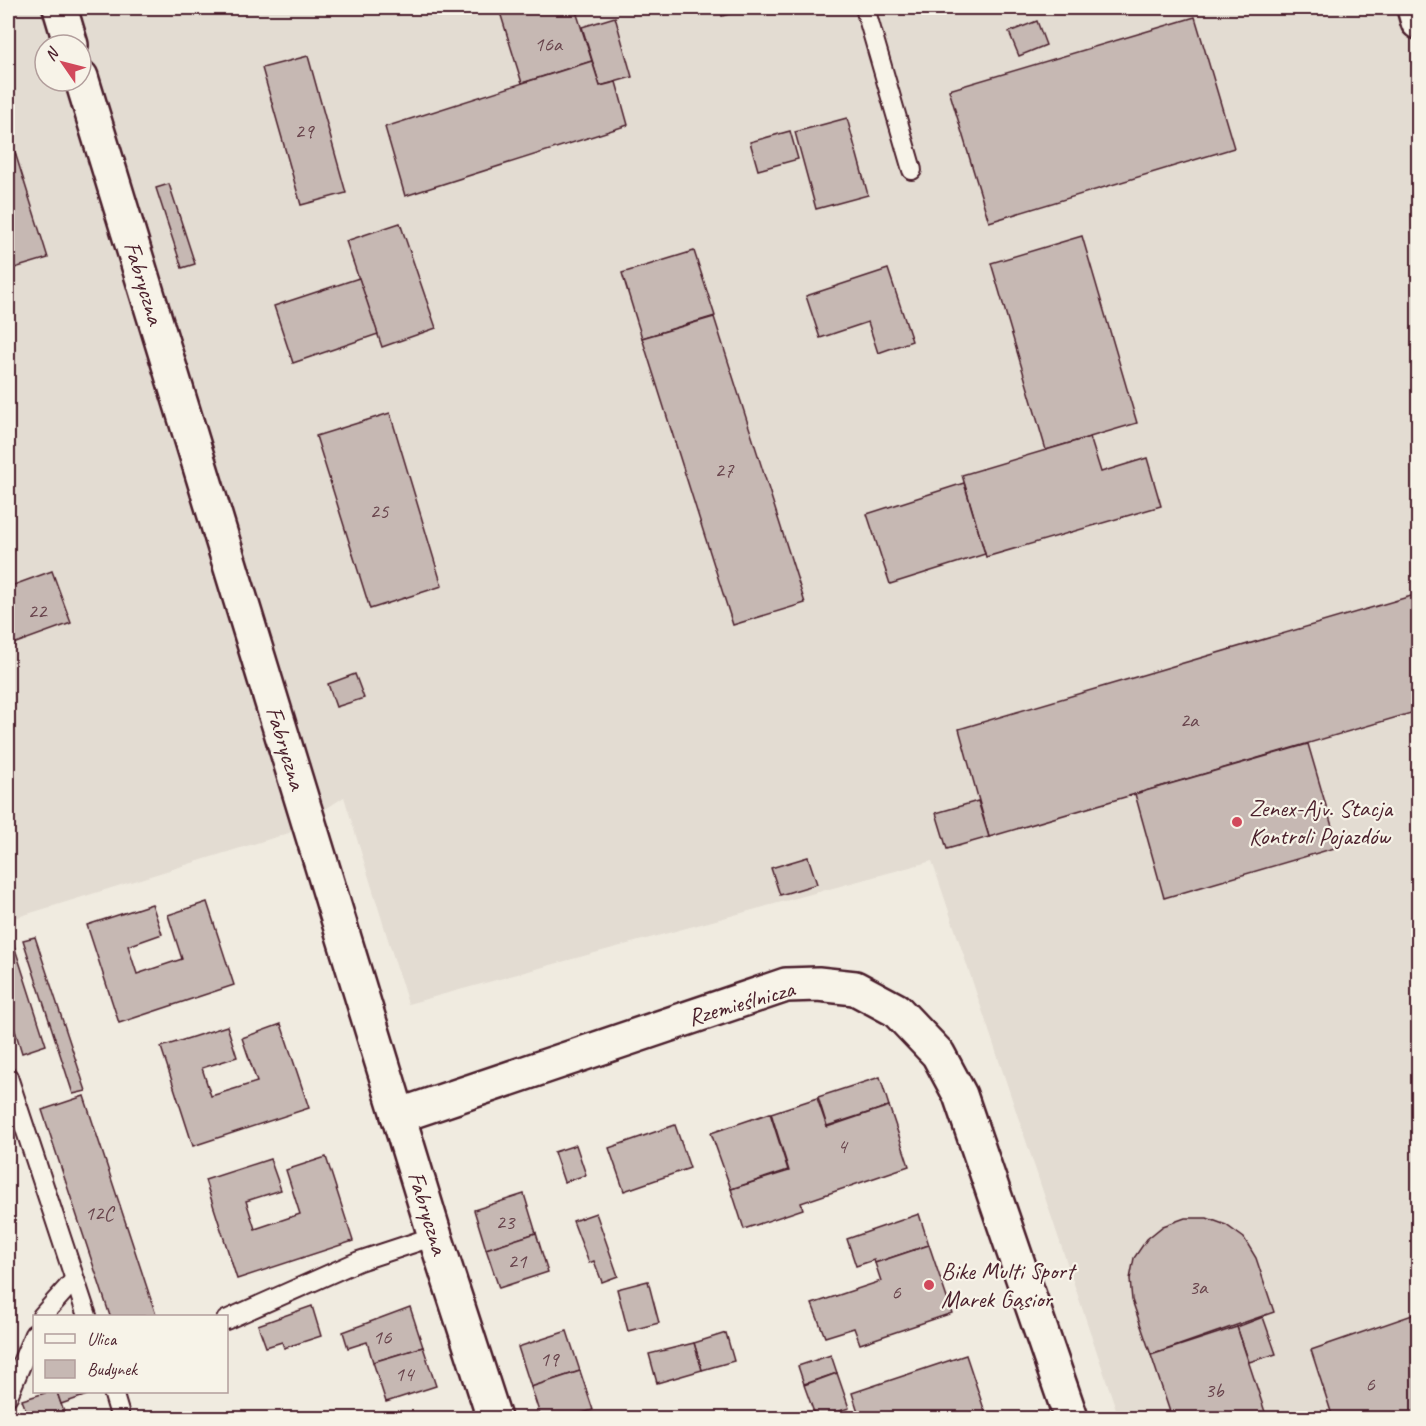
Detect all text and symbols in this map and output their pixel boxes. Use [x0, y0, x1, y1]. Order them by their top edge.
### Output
house number: 16a [534, 31, 564, 57]
north arrow [33, 33, 93, 93]
text: N [40, 43, 64, 65]
house number: 29 [295, 118, 315, 144]
street label: Fabryczna [117, 238, 171, 330]
house number: 27 [715, 457, 735, 483]
house number: 25 [370, 498, 390, 524]
house number: 22 [28, 598, 48, 624]
street label: Fabryczna [259, 703, 313, 795]
house number: 2a [1180, 707, 1200, 733]
place label: Zenex-Ajv. Stacja Kontroli Pojazdów [1249, 793, 1394, 851]
marker: Zenex-Ajv. Stacja Kontroli Pojazdów [1230, 815, 1244, 829]
street label: Rzemieślnicza [684, 973, 799, 1032]
house number: 4 [837, 1133, 849, 1159]
street label: Fabryczna [401, 1168, 455, 1260]
house number: 12C [85, 1200, 115, 1226]
house number: 23 [496, 1209, 516, 1235]
house number: 21 [508, 1248, 528, 1274]
place label: Bike Multi Sport Marek Gąsior [941, 1256, 1077, 1314]
house number: 3a [1189, 1274, 1209, 1300]
marker: Bike Multi Sport Marek Gąsior [922, 1278, 936, 1292]
house number: 6 [891, 1279, 901, 1305]
legend [33, 1315, 228, 1393]
house number: 16 [373, 1324, 392, 1350]
text: Ulica [87, 1328, 118, 1350]
house number: 19 [540, 1346, 560, 1372]
text: Budynek [87, 1358, 138, 1380]
house number: 14 [395, 1361, 416, 1387]
house number: 6 [1365, 1371, 1375, 1397]
house number: 3b [1205, 1377, 1225, 1403]

